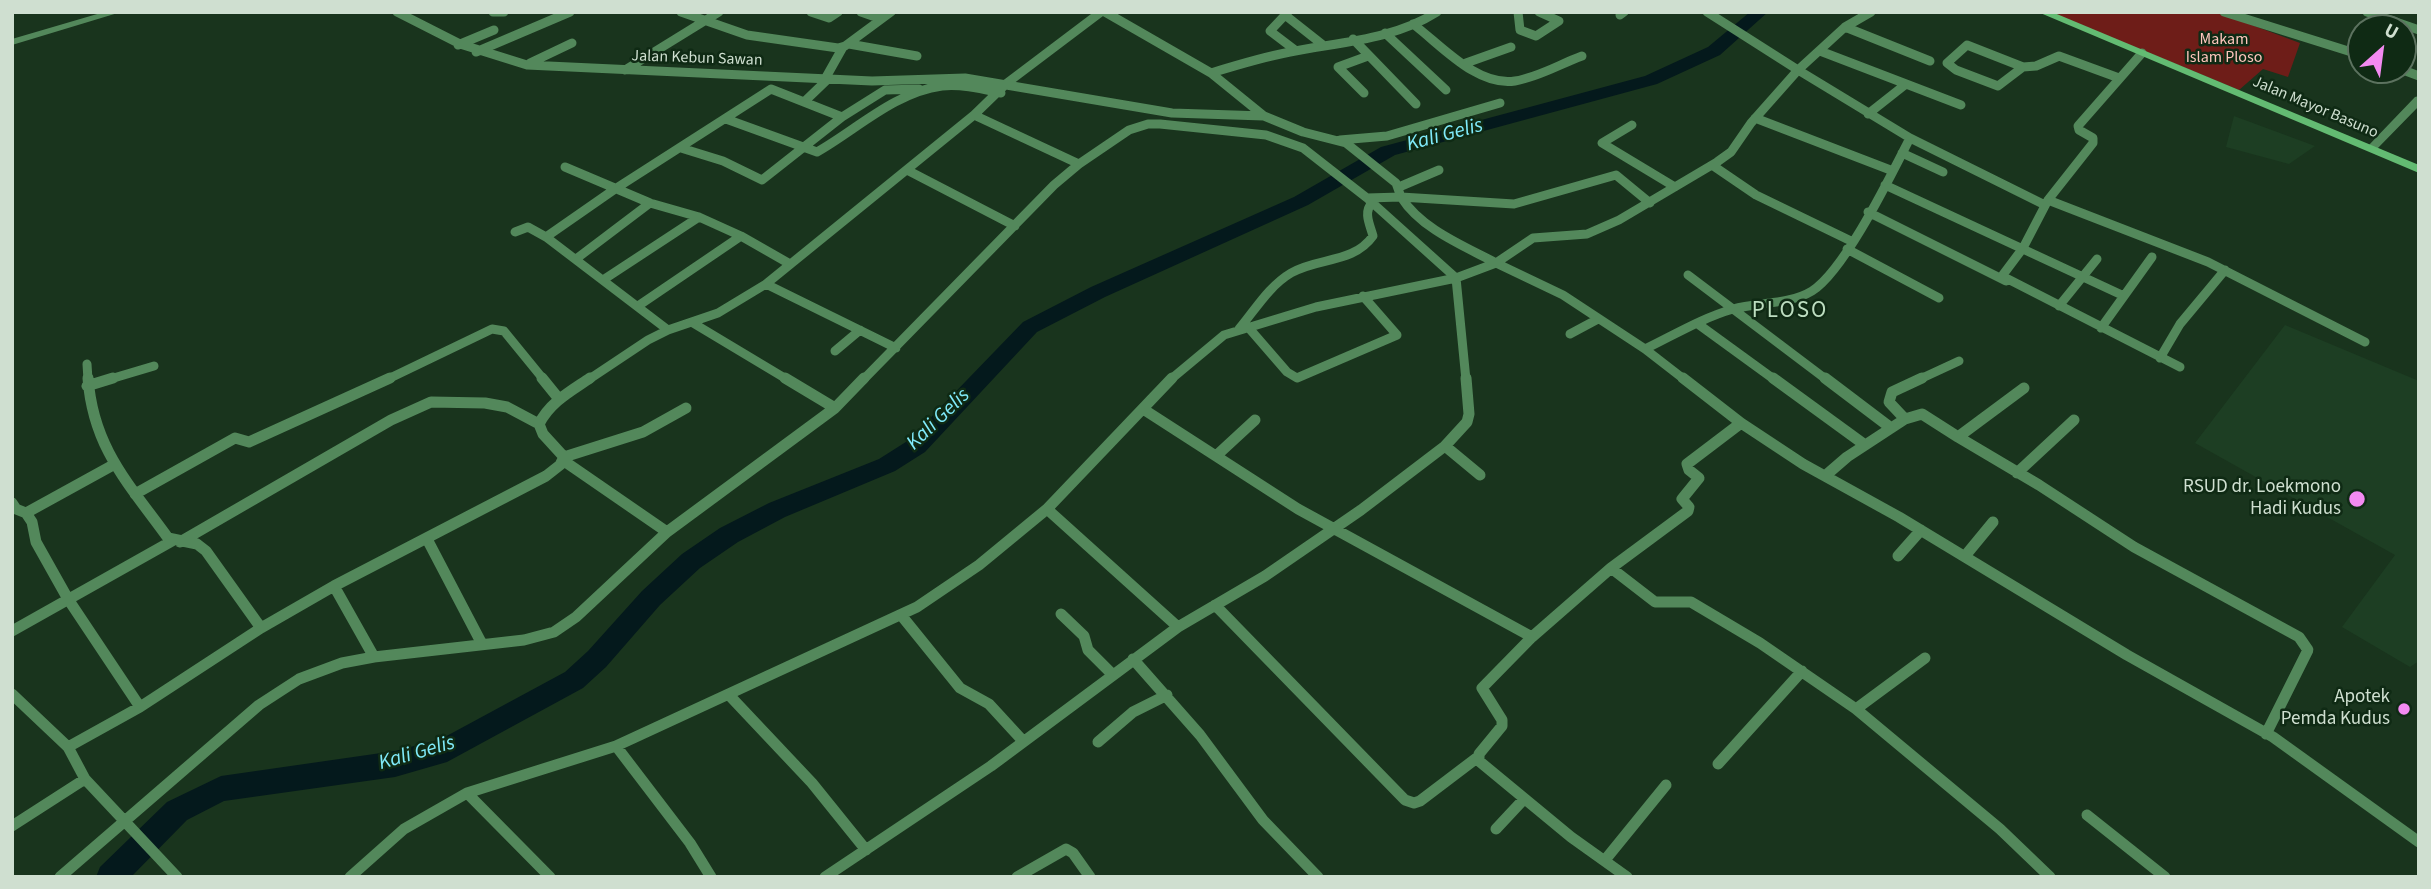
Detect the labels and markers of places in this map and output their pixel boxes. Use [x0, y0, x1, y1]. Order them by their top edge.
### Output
place label: RSUD dr. Loekmono Hadi Kudus [2183, 477, 2341, 521]
marker: RSUD dr. Loekmono Hadi Kudus [2347, 489, 2367, 509]
place label: Apotek Pemda Kudus [2281, 687, 2390, 731]
marker: Apotek Pemda Kudus [2396, 701, 2412, 717]

